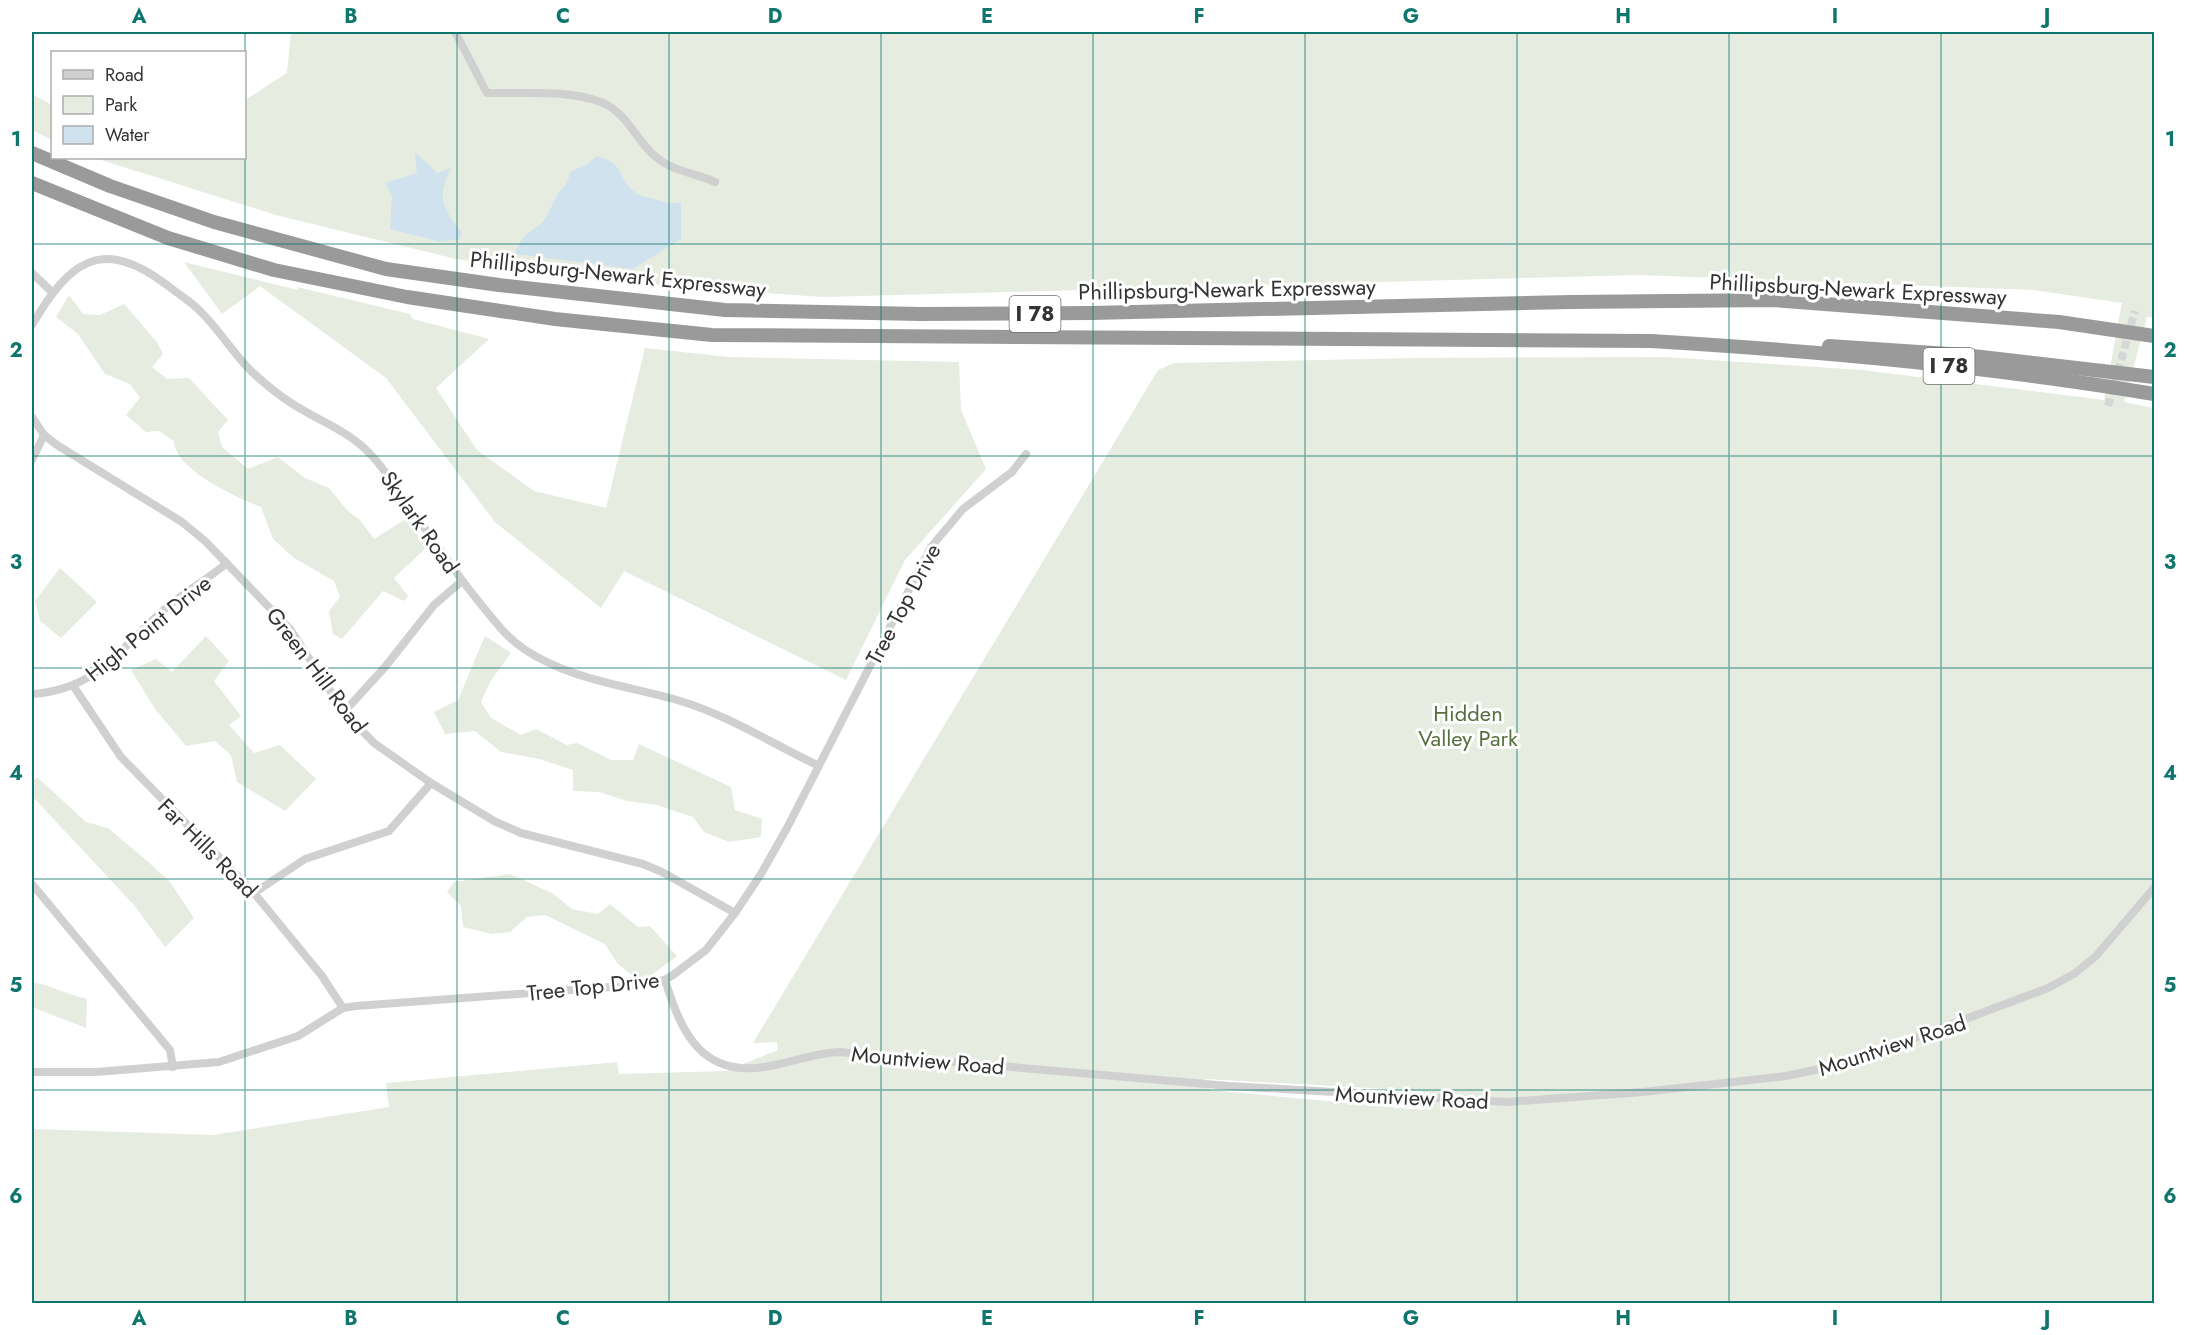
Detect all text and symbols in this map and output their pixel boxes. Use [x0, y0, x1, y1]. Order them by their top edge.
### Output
text: A [131, 2, 147, 31]
text: B [344, 2, 358, 31]
text: C [556, 2, 570, 31]
text: D [768, 2, 782, 31]
text: E [981, 2, 993, 31]
text: F [1193, 2, 1205, 31]
text: G [1403, 2, 1419, 31]
text: H [1615, 2, 1631, 31]
text: I [1832, 2, 1838, 31]
text: J [2040, 2, 2050, 31]
legend [51, 51, 246, 159]
text: Road [105, 62, 144, 88]
text: Park [105, 92, 137, 118]
text: Water [105, 122, 150, 148]
text: 1 [11, 125, 21, 154]
text: 1 [2165, 125, 2175, 154]
street label: Phillipsburg-Newark Expressway [468, 243, 768, 306]
street label: Phillipsburg-Newark Expressway [1709, 265, 2008, 313]
street label: Phillipsburg-Newark Expressway [1078, 270, 1376, 308]
road number: I 78 [1010, 296, 1060, 332]
text: 2 [9, 336, 23, 365]
text: 2 [2163, 336, 2177, 365]
road number: I 78 [1924, 348, 1974, 384]
street label: Skylark Road [373, 464, 467, 580]
street label: Tree Top Drive [858, 538, 948, 670]
text: 3 [10, 548, 22, 577]
text: 3 [2164, 548, 2176, 577]
street label: High Point Drive [78, 567, 218, 689]
street label: Green Hill Road [259, 600, 375, 740]
park label: Hidden Valley Park [1418, 697, 1518, 754]
text: 4 [9, 759, 23, 788]
text: 4 [2163, 759, 2177, 788]
street label: Far Hills Road [151, 791, 265, 905]
street label: Tree Top Drive [525, 963, 661, 1009]
text: 5 [10, 971, 23, 1000]
text: 5 [2164, 971, 2177, 1000]
street label: Mountview Road [1814, 1006, 1970, 1084]
street label: Mountview Road [850, 1037, 1006, 1083]
street label: Mountview Road [1334, 1077, 1490, 1117]
text: 6 [9, 1182, 23, 1211]
text: 6 [2163, 1182, 2177, 1211]
text: A [131, 1304, 147, 1333]
text: B [344, 1304, 358, 1333]
text: C [556, 1304, 570, 1333]
text: D [768, 1304, 782, 1333]
text: E [981, 1304, 993, 1333]
text: F [1193, 1304, 1205, 1333]
text: G [1403, 1304, 1419, 1333]
text: H [1615, 1304, 1631, 1333]
text: I [1832, 1304, 1838, 1333]
text: J [2040, 1304, 2050, 1333]

